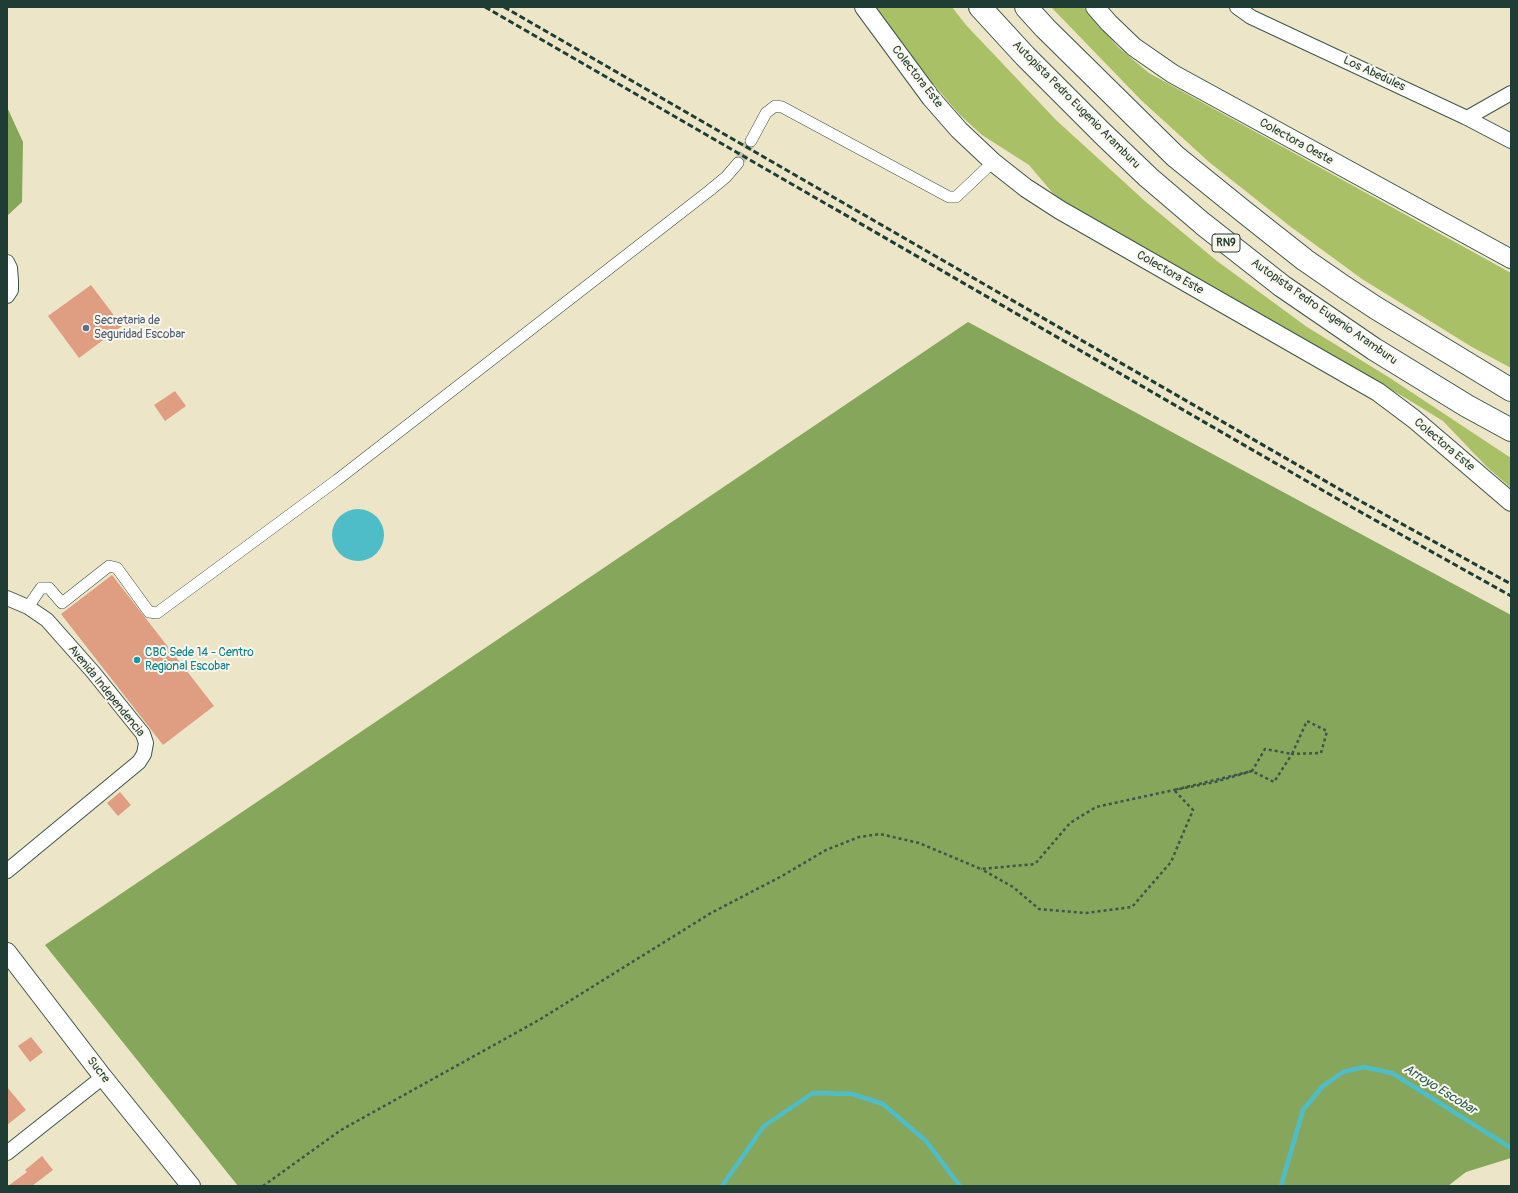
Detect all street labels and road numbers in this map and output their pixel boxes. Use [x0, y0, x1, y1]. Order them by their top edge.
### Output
street label: Autopista Pedro Eugenio Aramburu [1009, 38, 1143, 172]
street label: Colectora Este [888, 43, 946, 111]
street label: Los Abedules [1341, 53, 1407, 95]
street label: Colectora Oeste [1257, 116, 1335, 168]
road number: RN9 [1212, 234, 1240, 252]
street label: Colectora Este [1134, 248, 1206, 298]
street label: Autopista Pedro Eugenio Aramburu [1248, 256, 1400, 368]
street label: Colectora Este [1411, 415, 1477, 475]
street label: Avenida Independencia [65, 642, 147, 740]
street label: Sucre [83, 1054, 113, 1086]

